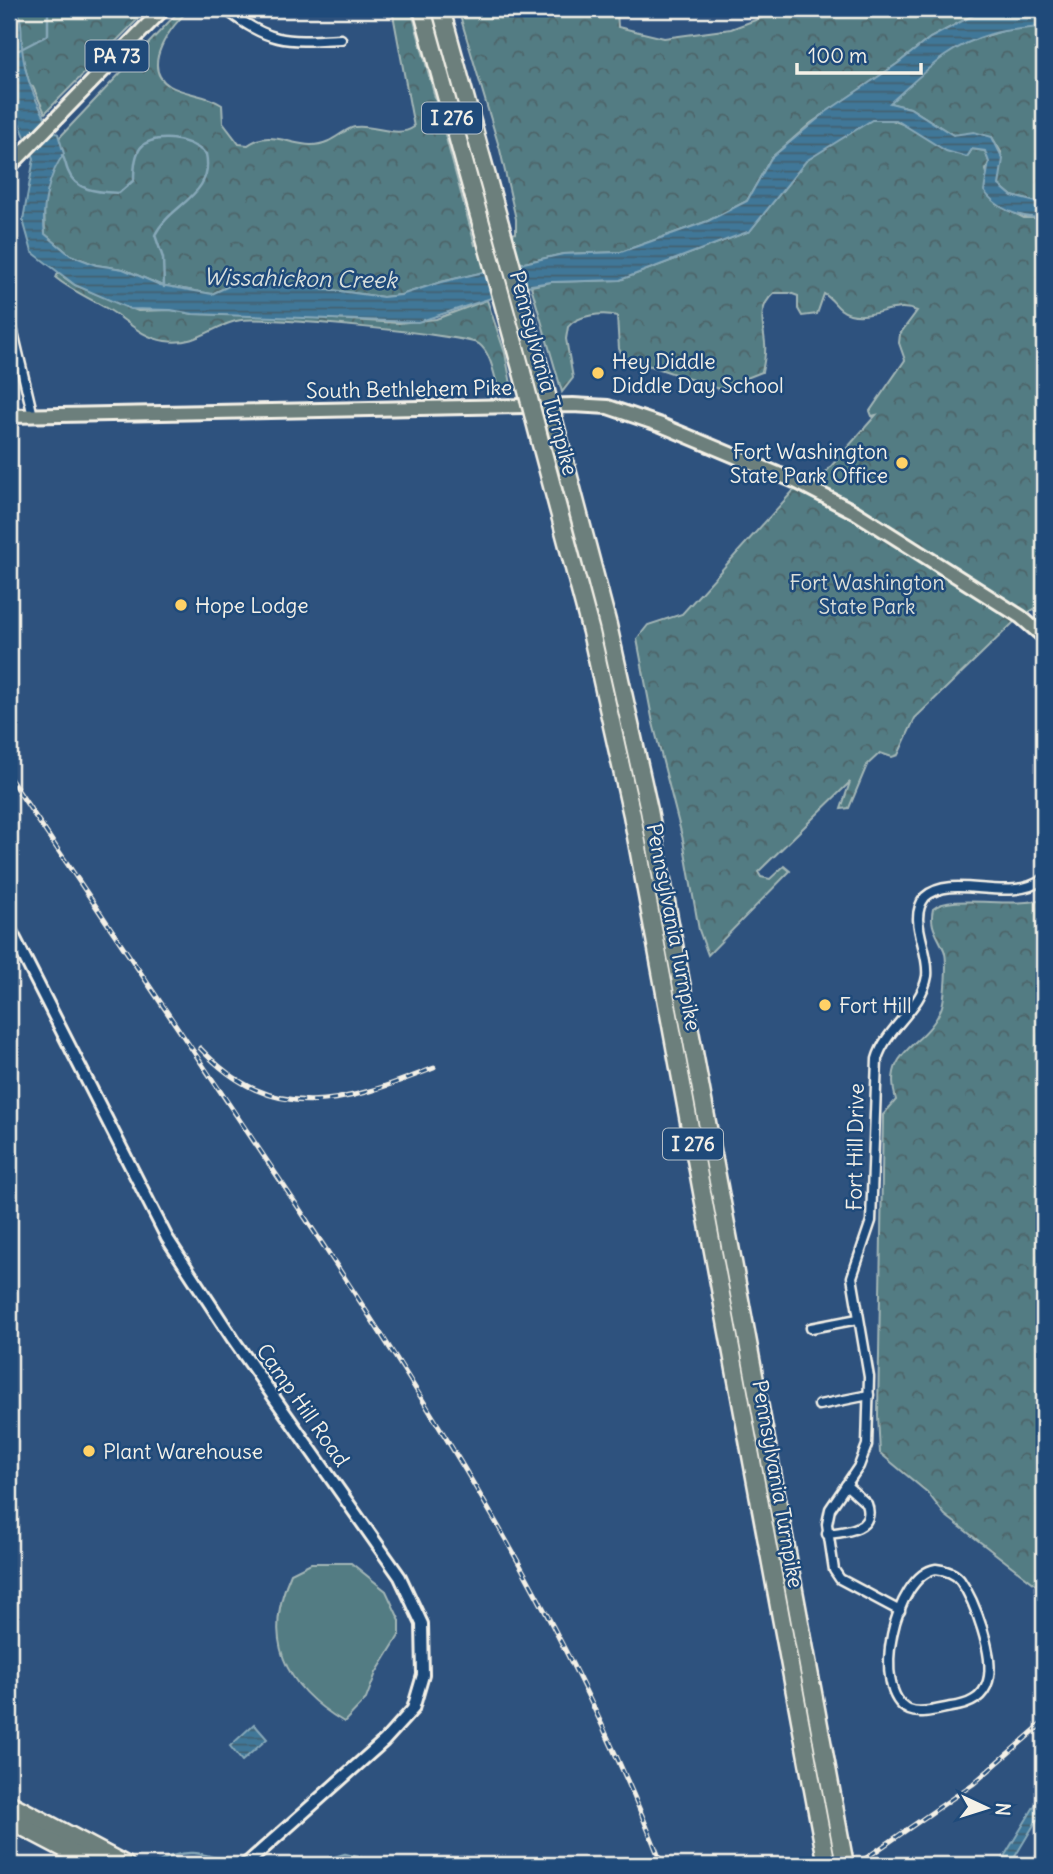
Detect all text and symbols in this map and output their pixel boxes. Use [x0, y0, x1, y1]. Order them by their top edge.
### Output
scale bar [797, 32, 922, 76]
road number: PA 73 [86, 40, 148, 72]
text: 100 m [808, 42, 867, 69]
road number: I 276 [422, 102, 482, 134]
water label: Wissahickon Creek [203, 262, 398, 294]
street label: Pennsylvania Turnpike [504, 268, 584, 478]
place label: Hey Diddle Diddle Day School [612, 348, 784, 399]
marker: Hey Diddle Diddle Day School [590, 365, 606, 381]
street label: South Bethlehem Pike [306, 374, 512, 404]
place label: Fort Washington State Park Office [730, 438, 888, 489]
marker: Fort Washington State Park Office [894, 455, 910, 471]
park label: Fort Washington State Park [789, 569, 945, 620]
place label: Hope Lodge [195, 592, 309, 619]
marker: Hope Lodge [173, 597, 189, 613]
street label: Pennsylvania Turnpike [641, 821, 707, 1033]
place label: Fort Hill [839, 992, 912, 1019]
marker: Fort Hill [817, 997, 833, 1013]
street label: Fort Hill Drive [840, 1083, 870, 1211]
road number: I 276 [663, 1128, 723, 1160]
street label: Camp Hill Road [251, 1338, 355, 1472]
street label: Pennsylvania Turnpike [746, 1378, 810, 1590]
place label: Plant Warehouse [103, 1438, 263, 1465]
marker: Plant Warehouse [81, 1443, 97, 1459]
north arrow [951, 1772, 1021, 1842]
text: N [991, 1802, 1015, 1817]

